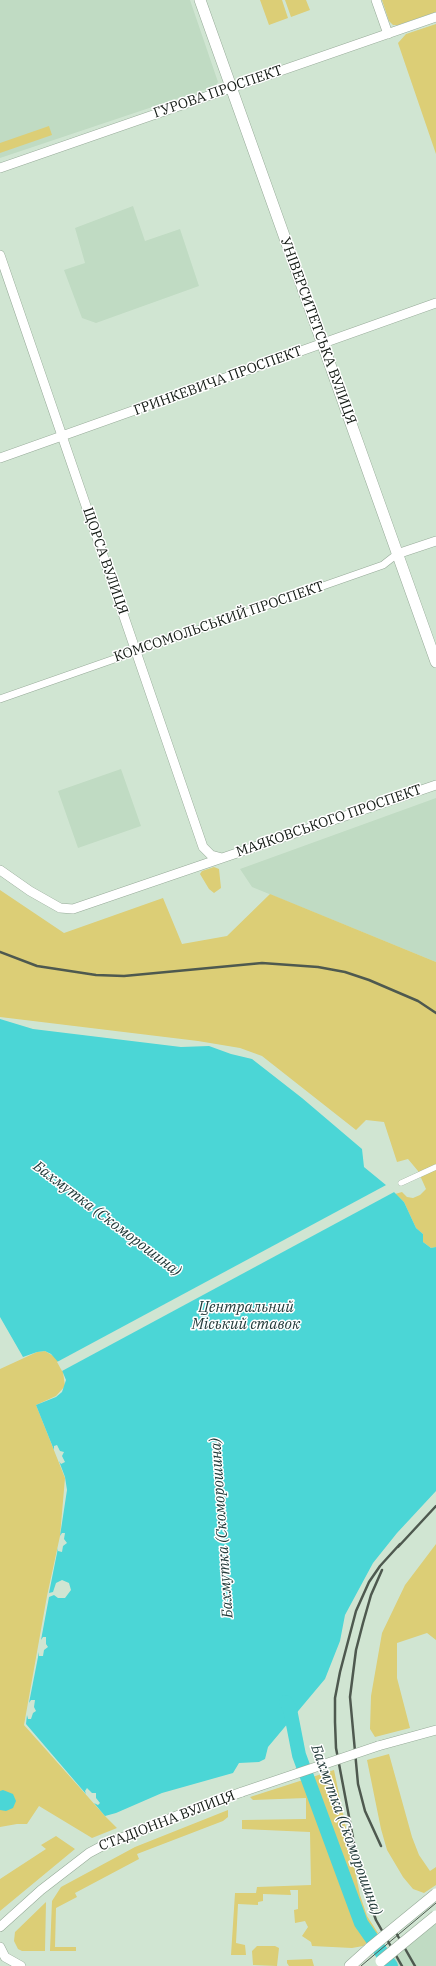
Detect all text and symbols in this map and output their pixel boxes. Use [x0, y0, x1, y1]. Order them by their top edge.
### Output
street label: ГУРОВА ПРОСПЕКТ [151, 62, 285, 122]
street label: УНІВЕРСИТЕТСЬКА ВУЛИЦЯ [276, 235, 360, 427]
street label: ГРИНКЕВИЧА ПРОСПЕКТ [131, 343, 305, 419]
street label: ЩОРСА ВУЛИЦЯ [79, 505, 131, 617]
street label: КОМСОМОЛЬСЬКИЙ ПРОСПЕКТ [112, 578, 326, 666]
street label: МАЯКОВСЬКОГО ПРОСПЕКТ [234, 781, 424, 861]
water label: Бахмутка (Скоморошина) [30, 1158, 184, 1280]
water label: Центральний Міський ставок [192, 1299, 300, 1334]
water label: Бахмутка (Скоморошина) [207, 1437, 237, 1619]
water label: Бахмутка (Скоморошина) [307, 1742, 385, 1918]
street label: СТАДІОННА ВУЛИЦЯ [97, 1787, 237, 1855]

